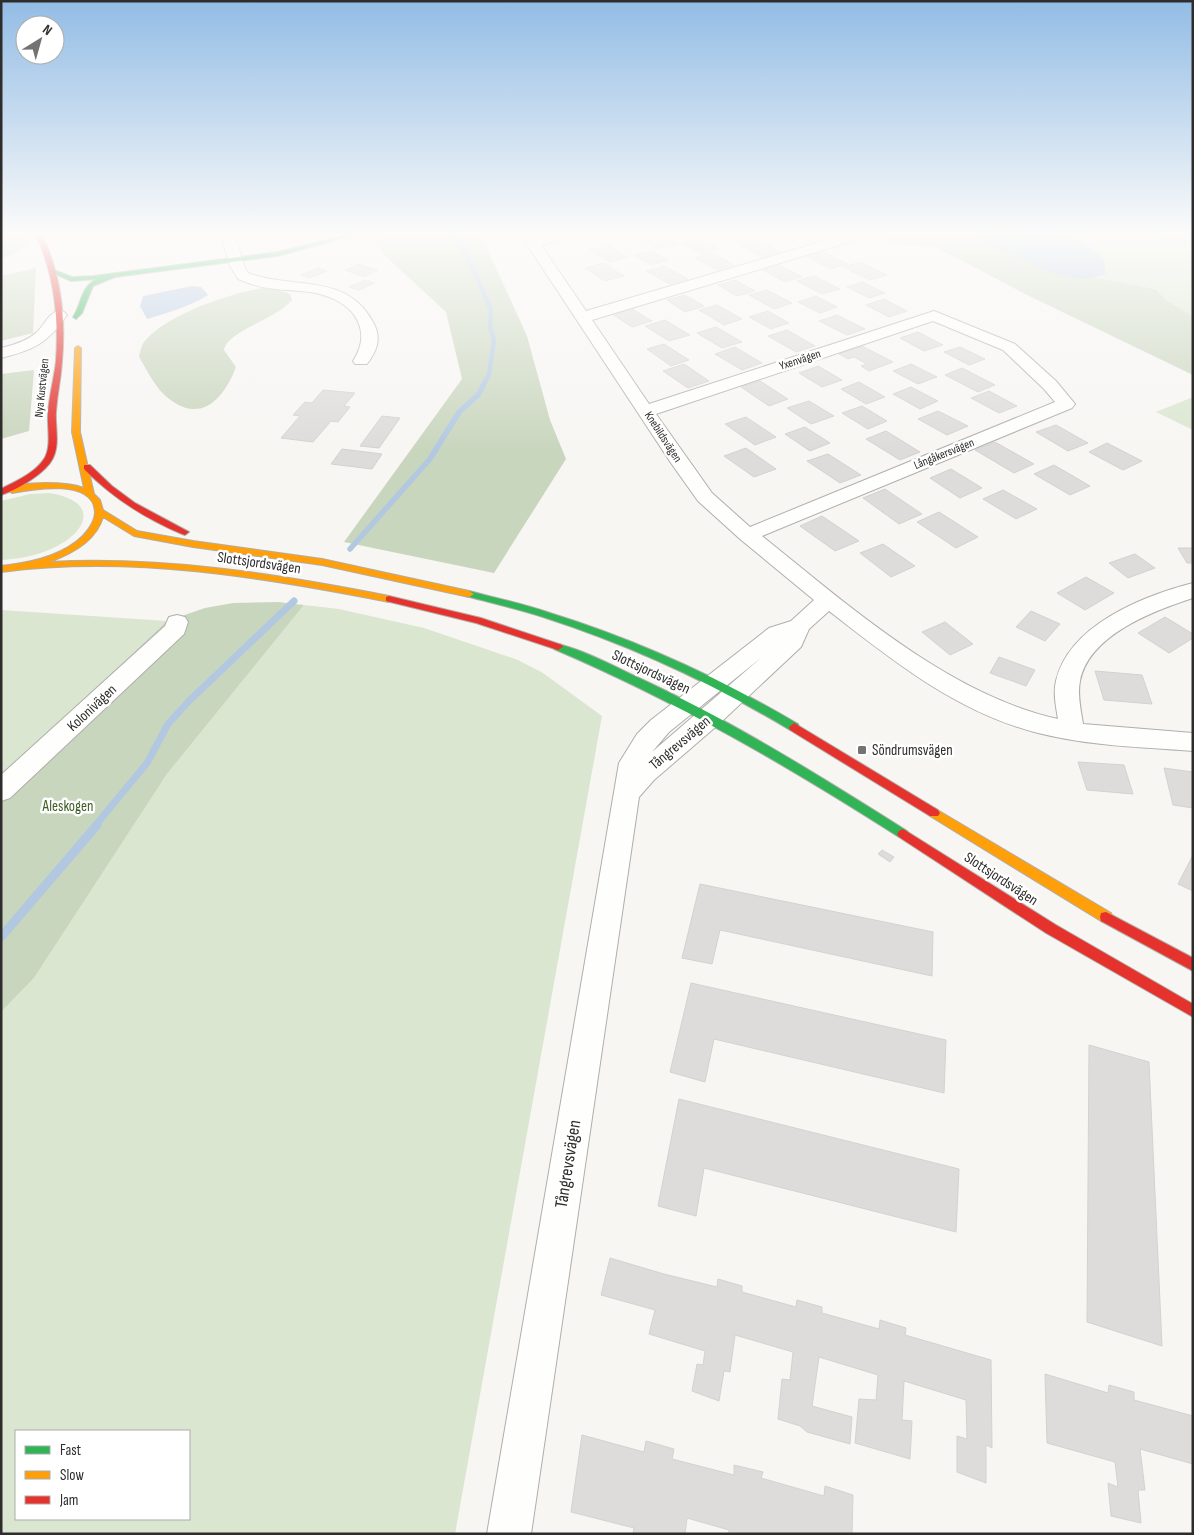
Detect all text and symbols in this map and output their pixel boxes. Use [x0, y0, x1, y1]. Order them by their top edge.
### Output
north arrow [15, 15, 65, 65]
text: N [39, 21, 56, 39]
street label: Yxenvägen [777, 346, 823, 374]
street label: Nya Kustvägen [31, 358, 53, 418]
street label: Knebildsvägen [641, 409, 685, 465]
street label: Långåkersvägen [912, 435, 976, 473]
street label: Slottsjordsvägen [216, 548, 302, 578]
street label: Slottsjordsvägen [609, 646, 693, 698]
street label: Kolonivägen [63, 680, 121, 736]
street label: Tångrevsvägen [645, 712, 715, 774]
place label: Söndrumsvägen [872, 741, 953, 760]
marker: Söndrumsvägen [856, 744, 868, 756]
park label: Aleskogen [42, 797, 93, 816]
street label: Slottsjordsvägen [961, 848, 1041, 910]
street label: Tångrevsvägen [551, 1118, 585, 1210]
legend [15, 1430, 190, 1520]
text: Fast [60, 1441, 82, 1460]
text: Slow [60, 1466, 84, 1485]
text: Jam [59, 1491, 78, 1510]

